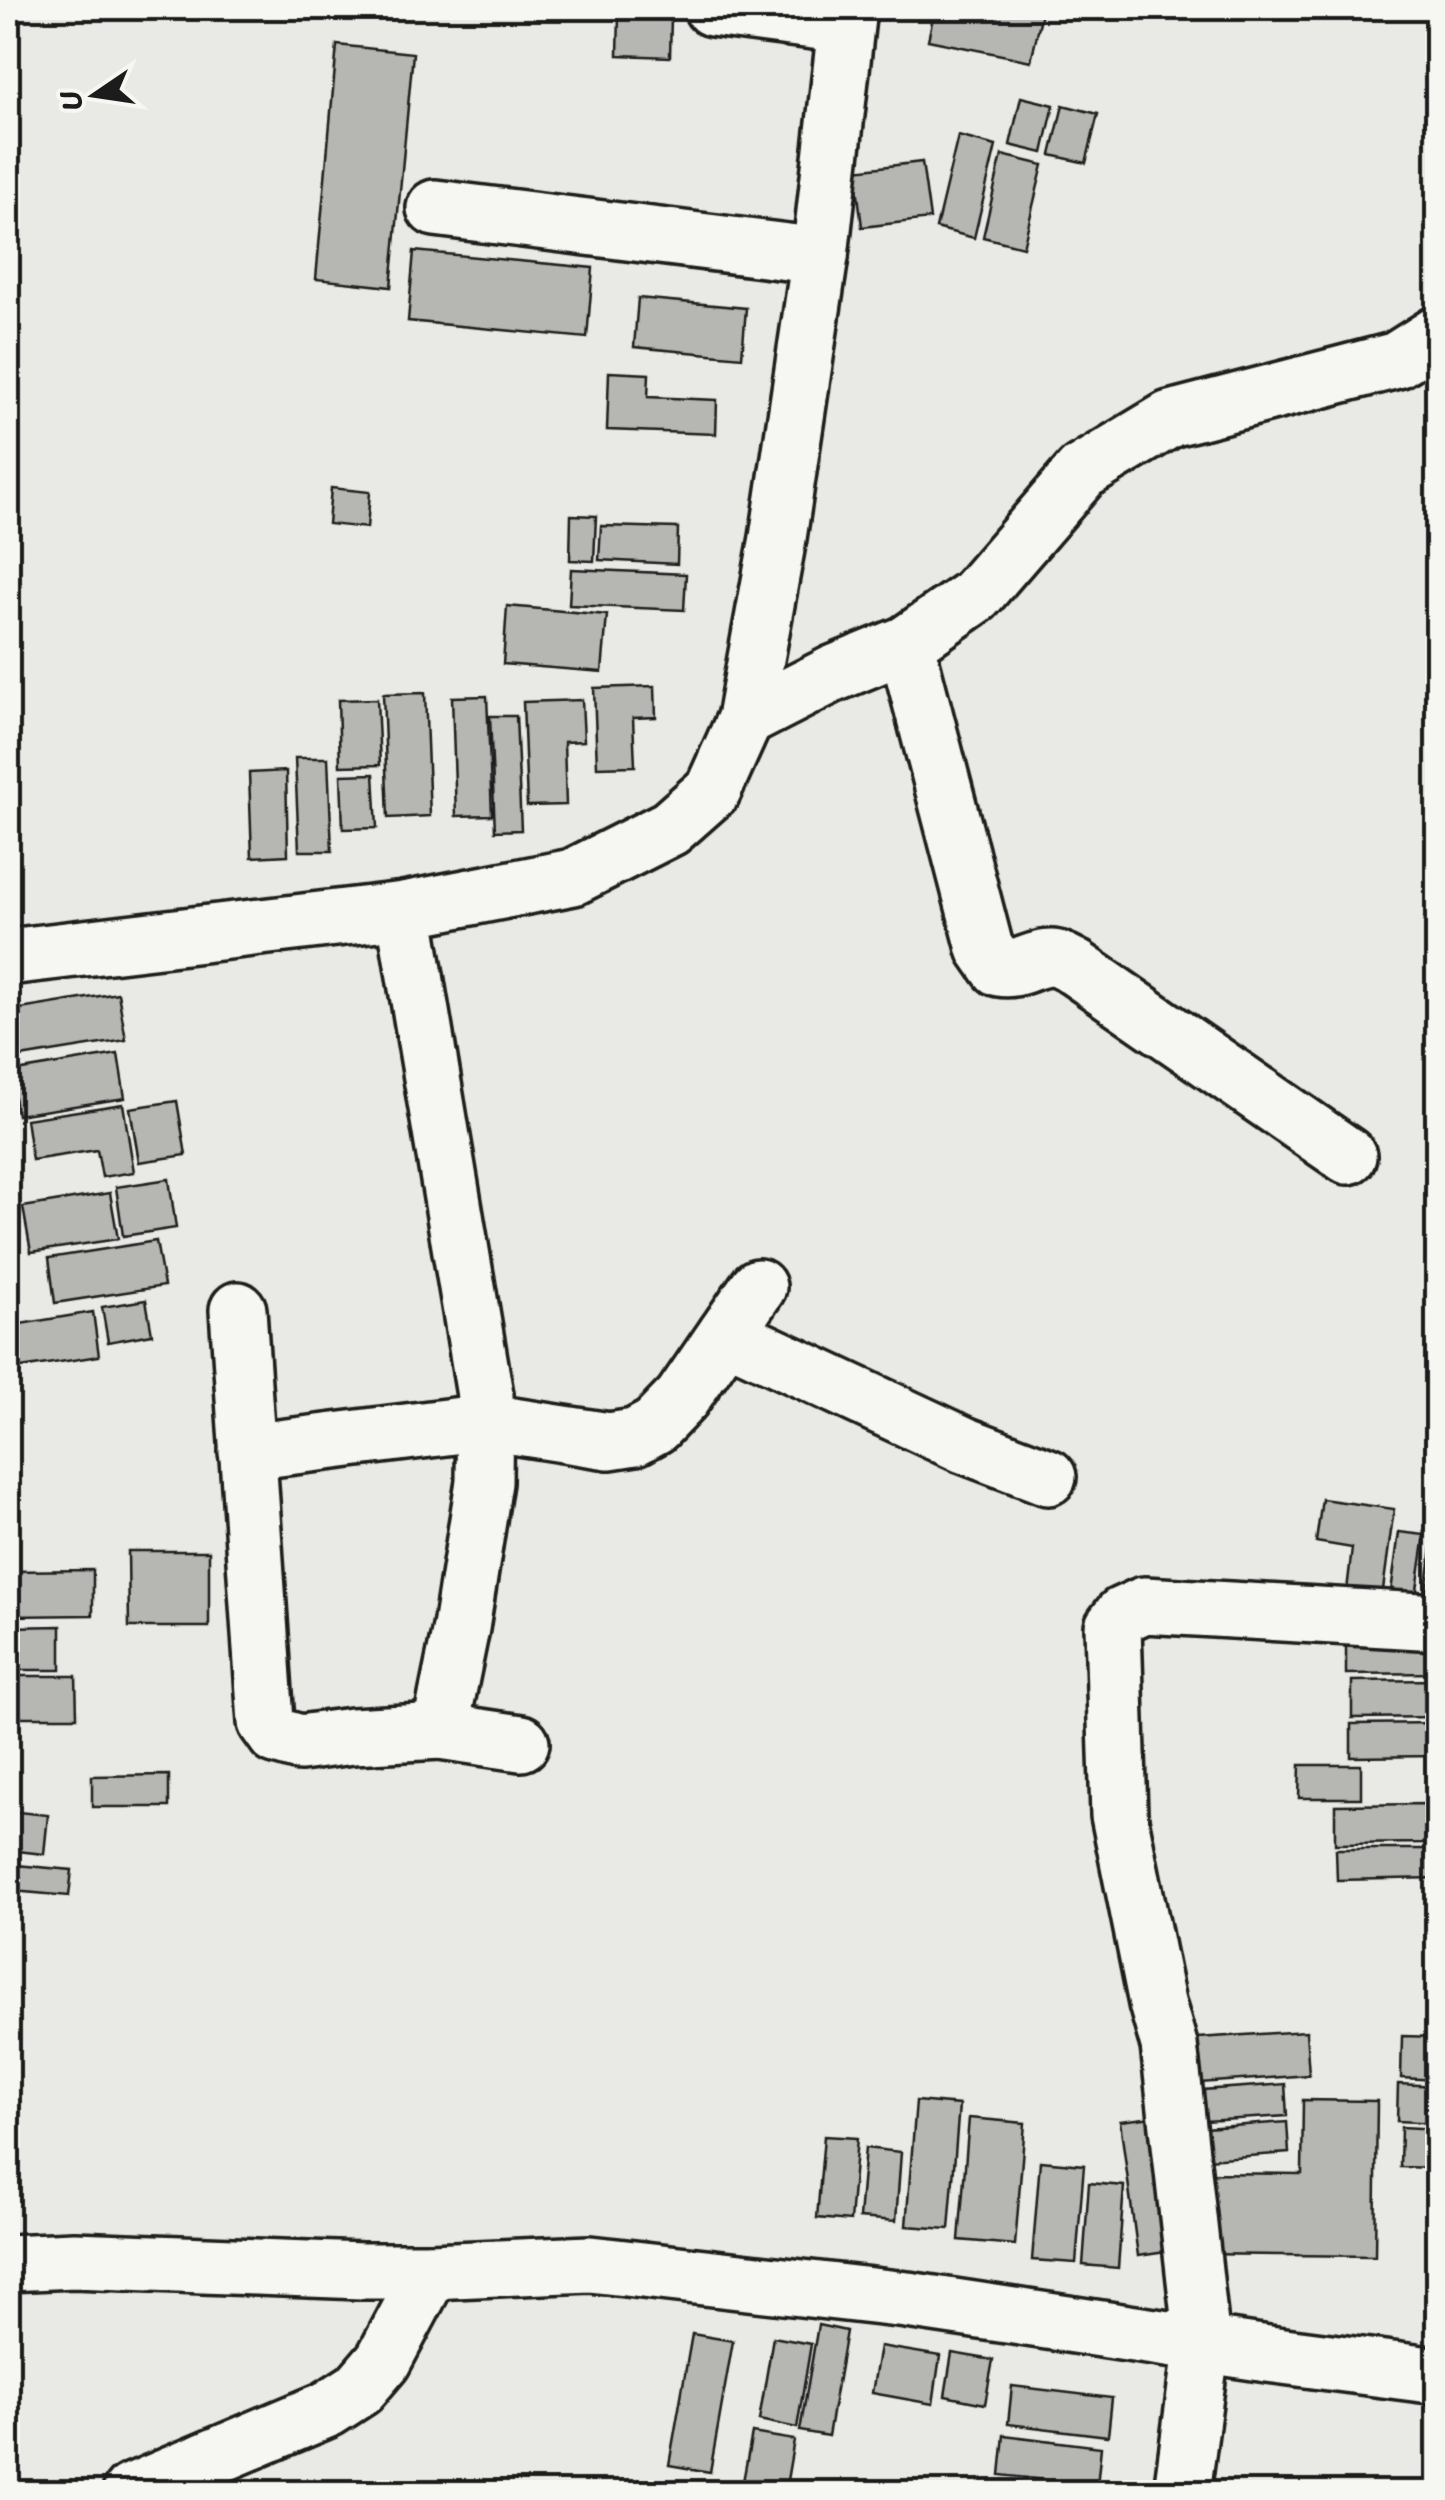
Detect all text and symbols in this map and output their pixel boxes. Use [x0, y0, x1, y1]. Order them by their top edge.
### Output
north arrow [45, 45, 145, 145]
text: U [45, 85, 97, 115]

